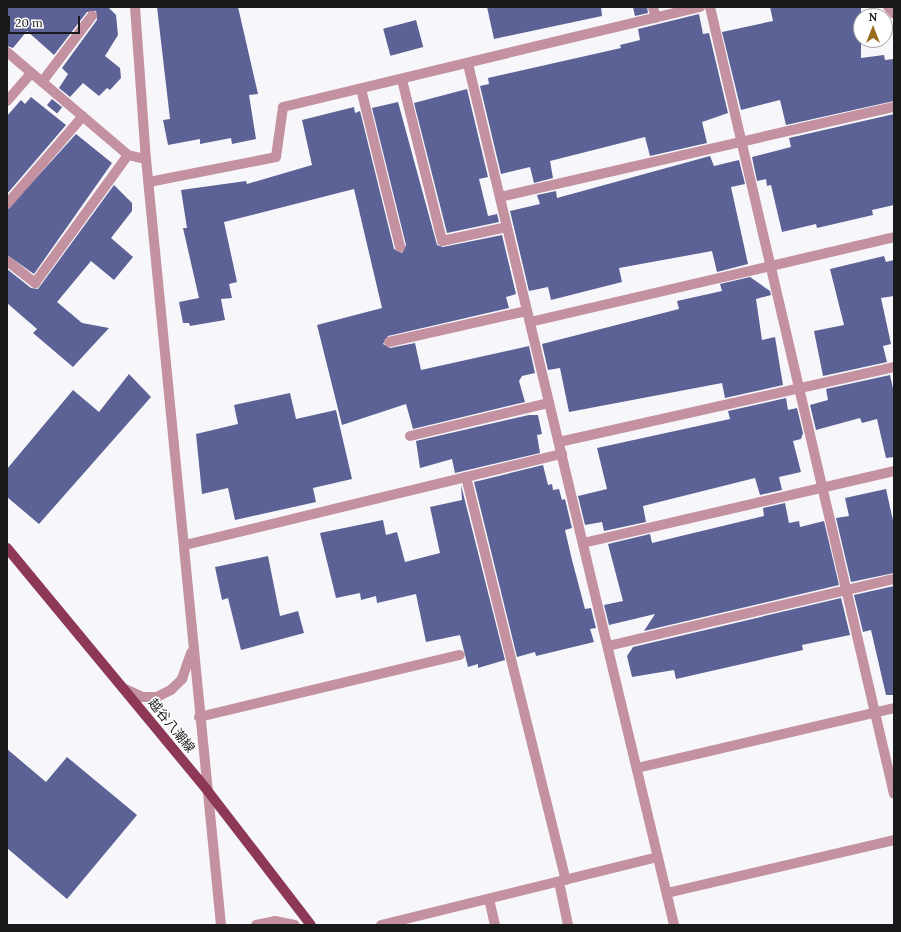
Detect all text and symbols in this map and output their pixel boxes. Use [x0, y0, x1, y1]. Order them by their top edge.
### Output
scale bar [10, 8, 82, 34]
north arrow [853, 8, 893, 48]
text: N [869, 10, 877, 24]
text: 20 m [15, 15, 43, 30]
street label: 越谷八潮線 [144, 696, 198, 756]

